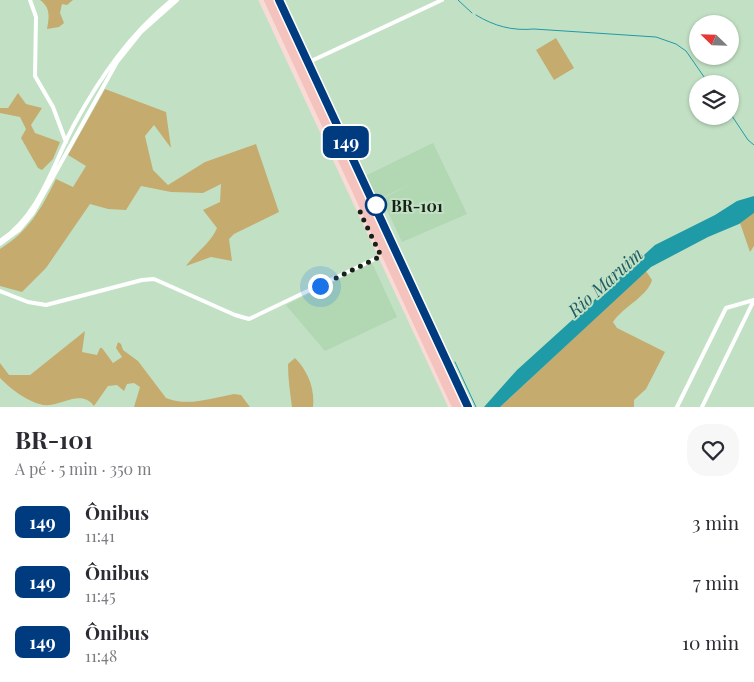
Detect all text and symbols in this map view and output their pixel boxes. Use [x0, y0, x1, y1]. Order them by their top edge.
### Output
north arrow [689, 15, 739, 65]
map controls [689, 15, 739, 125]
button: layers [689, 75, 739, 125]
line badge: 149 [317, 126, 375, 158]
text: 149 [333, 130, 359, 154]
marker: BR-101 [365, 194, 387, 216]
place label: BR-101 [391, 195, 443, 216]
water label: Rio Maruim [562, 242, 648, 323]
your location [308, 274, 333, 299]
text: BR-101 [15, 423, 93, 455]
button: heart [687, 424, 739, 476]
text: A pé · 5 min · 350 m [15, 458, 151, 479]
text: Ônibus [85, 499, 149, 525]
text: 3 min [692, 509, 739, 535]
text: 149 [29, 510, 56, 534]
text: 11:41 [85, 525, 115, 546]
text: Ônibus [85, 559, 149, 585]
text: 7 min [693, 569, 739, 595]
text: 149 [29, 570, 56, 594]
text: 11:45 [85, 585, 116, 606]
text: Ônibus [85, 619, 149, 645]
text: 10 min [682, 629, 739, 655]
text: 149 [29, 630, 56, 654]
text: 11:48 [85, 645, 117, 666]

